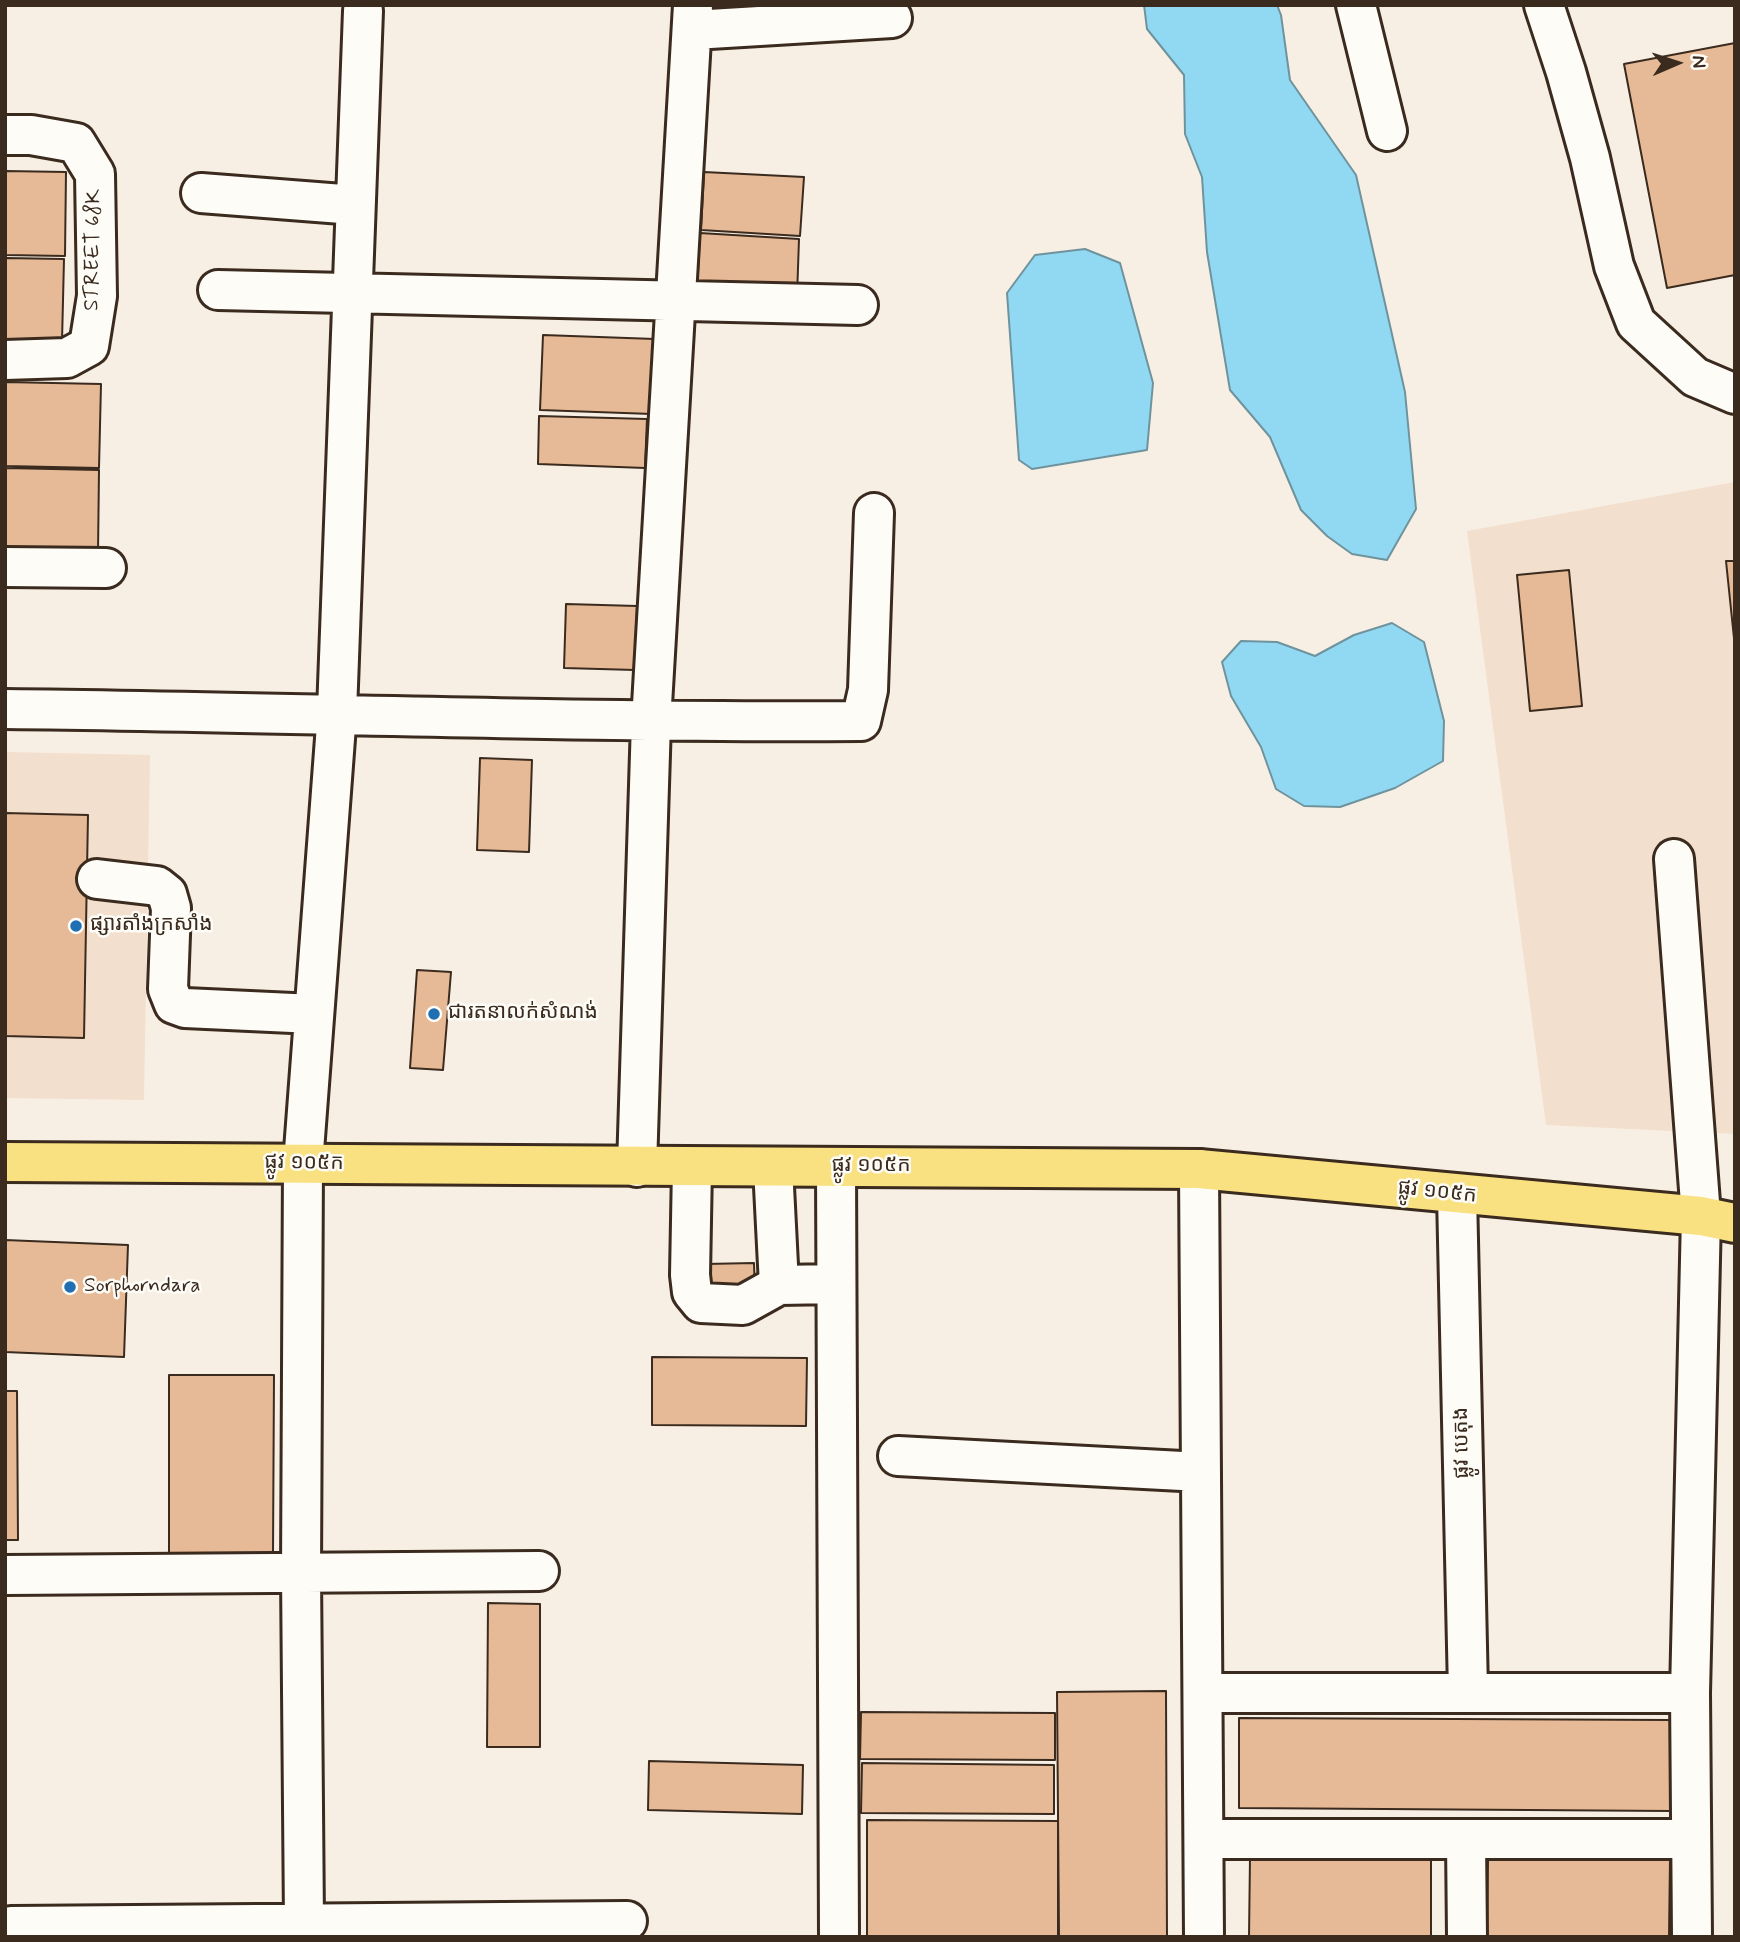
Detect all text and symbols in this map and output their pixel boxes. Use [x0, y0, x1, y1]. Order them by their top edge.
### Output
north arrow [1642, 28, 1712, 98]
text: N [1686, 55, 1711, 69]
street label: STREET 68K [80, 189, 108, 311]
place label: ផ្សារតាំងក្រសាំង [90, 913, 213, 939]
marker: ផ្សារតាំងក្រសាំង [68, 918, 84, 934]
place label: ជារតនាលក់សំណង់ [448, 1001, 598, 1027]
marker: ជារតនាលក់សំណង់ [426, 1006, 442, 1022]
street label: ផ្លូវ ១០៥ក [264, 1151, 344, 1177]
street label: ផ្លូវ ១០៥ក [831, 1154, 911, 1180]
street label: ផ្លូវ ១០៥ក [1396, 1176, 1478, 1210]
place label: Sorphorndara [84, 1274, 201, 1300]
marker: Sorphorndara [62, 1279, 78, 1295]
street label: ផ្លូវ បេតុង [1450, 1407, 1476, 1479]

